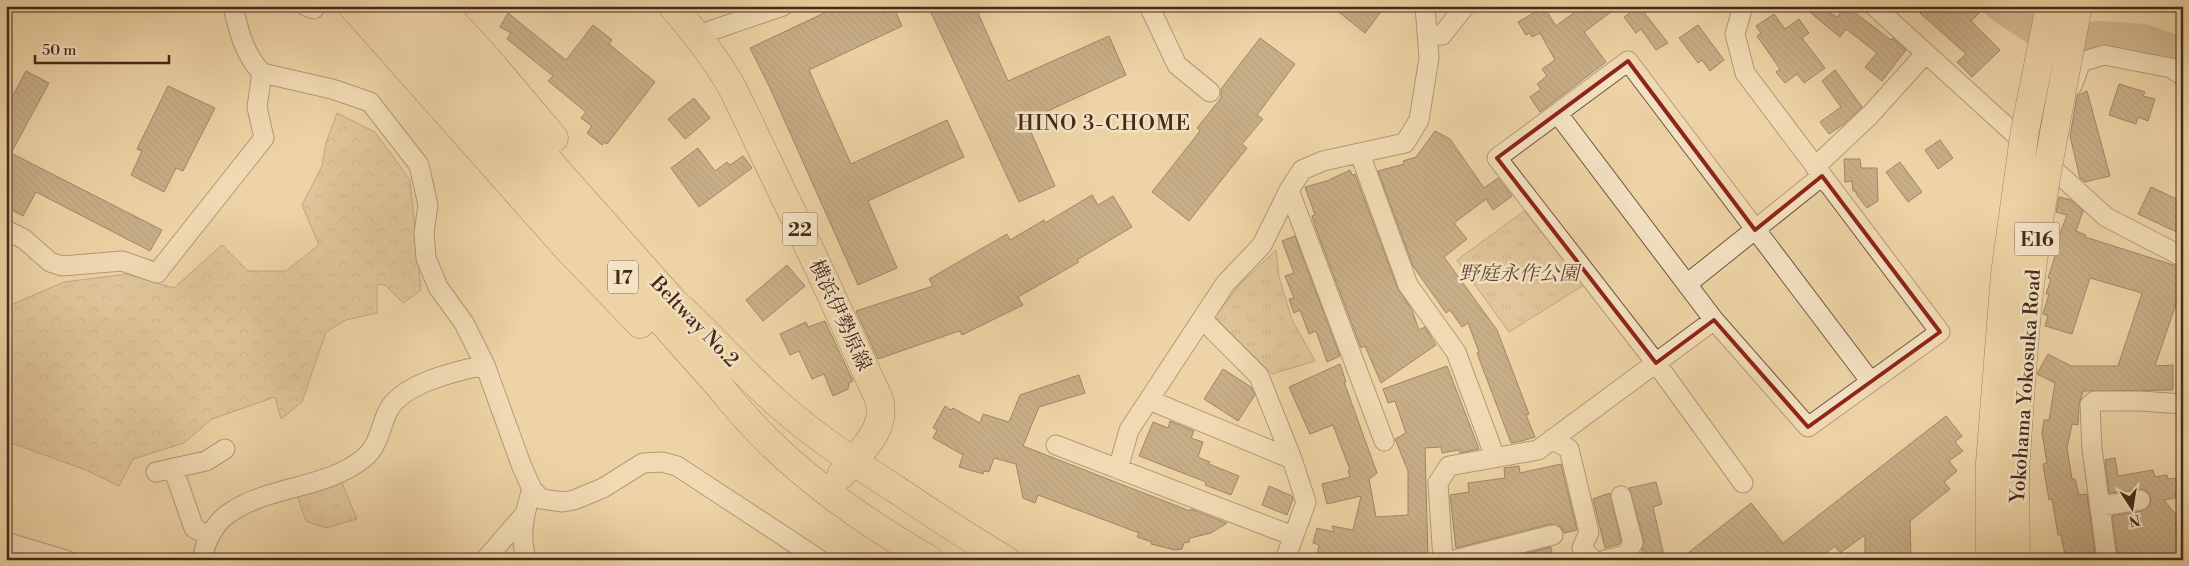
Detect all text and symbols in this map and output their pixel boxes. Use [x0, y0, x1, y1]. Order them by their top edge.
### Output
scale bar [35, 32, 169, 64]
text: 50 m [42, 41, 76, 60]
district label: HINO 3-CHOME [1017, 111, 1191, 137]
road number: 22 [782, 212, 818, 245]
road number: E16 [2014, 222, 2060, 255]
street label: 横浜伊勢原線 [803, 256, 876, 375]
road number: 17 [608, 260, 638, 294]
park label: 野庭永作公園 [1459, 262, 1582, 287]
street label: Yokohama Yokosuka Road [2006, 268, 2047, 505]
street label: Beltway No.2 [644, 271, 743, 373]
north arrow [2106, 484, 2156, 534]
text: N [2127, 510, 2142, 530]

